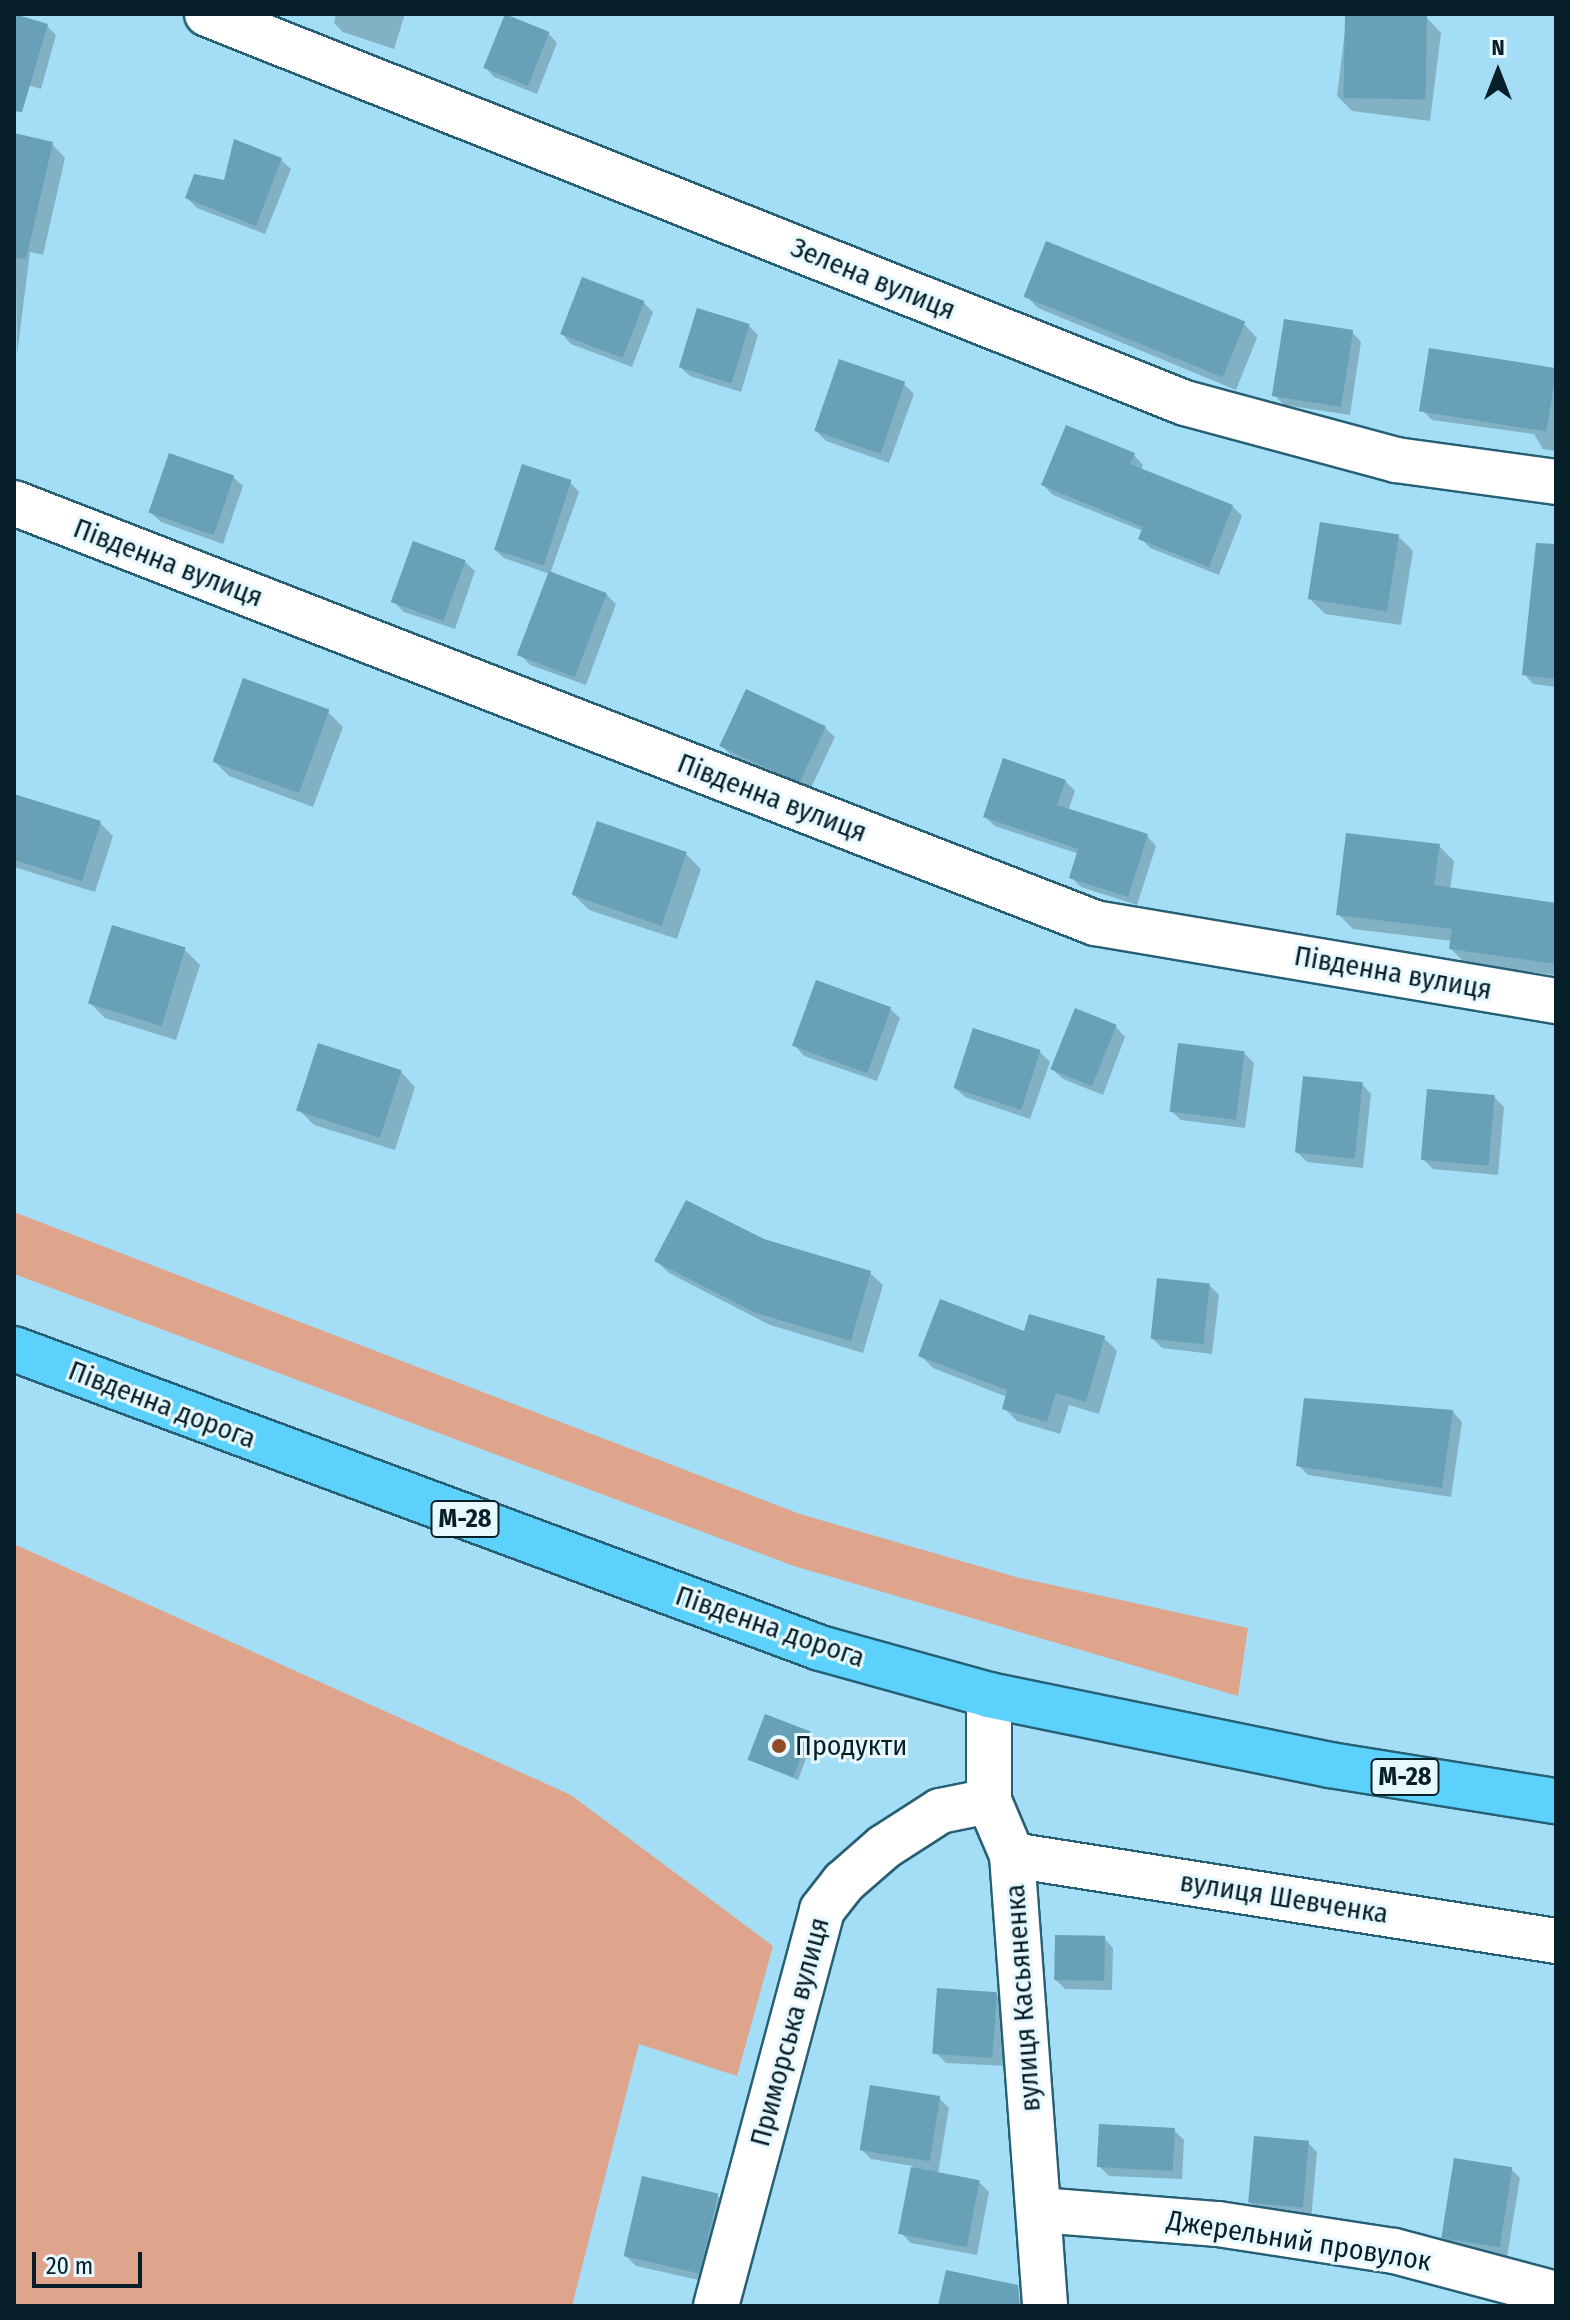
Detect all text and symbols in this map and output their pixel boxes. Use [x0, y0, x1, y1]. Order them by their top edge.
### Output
north arrow [1458, 32, 1538, 112]
text: N [1491, 34, 1505, 61]
street label: Зелена вулиця [786, 231, 960, 327]
street label: Південна вулиця [69, 512, 267, 614]
street label: Південна вулиця [673, 747, 871, 849]
street label: Південна вулиця [1292, 939, 1494, 1007]
street label: Південна дорога [64, 1354, 260, 1456]
road number: М-28 [429, 1497, 501, 1541]
street label: Південна дорога [671, 1579, 869, 1675]
place label: Продукти [795, 1729, 907, 1763]
marker: Продукти [770, 1737, 788, 1755]
road number: М-28 [1369, 1755, 1441, 1799]
street label: вулиця Шевченка [1178, 1865, 1390, 1931]
street label: вулиця Касьяненка [998, 1883, 1048, 2113]
street label: Приморська вулиця [743, 1914, 837, 2150]
street label: Джерельний провулок [1164, 2204, 1434, 2278]
scale bar [36, 2236, 146, 2286]
text: 20 m [46, 2252, 93, 2280]

